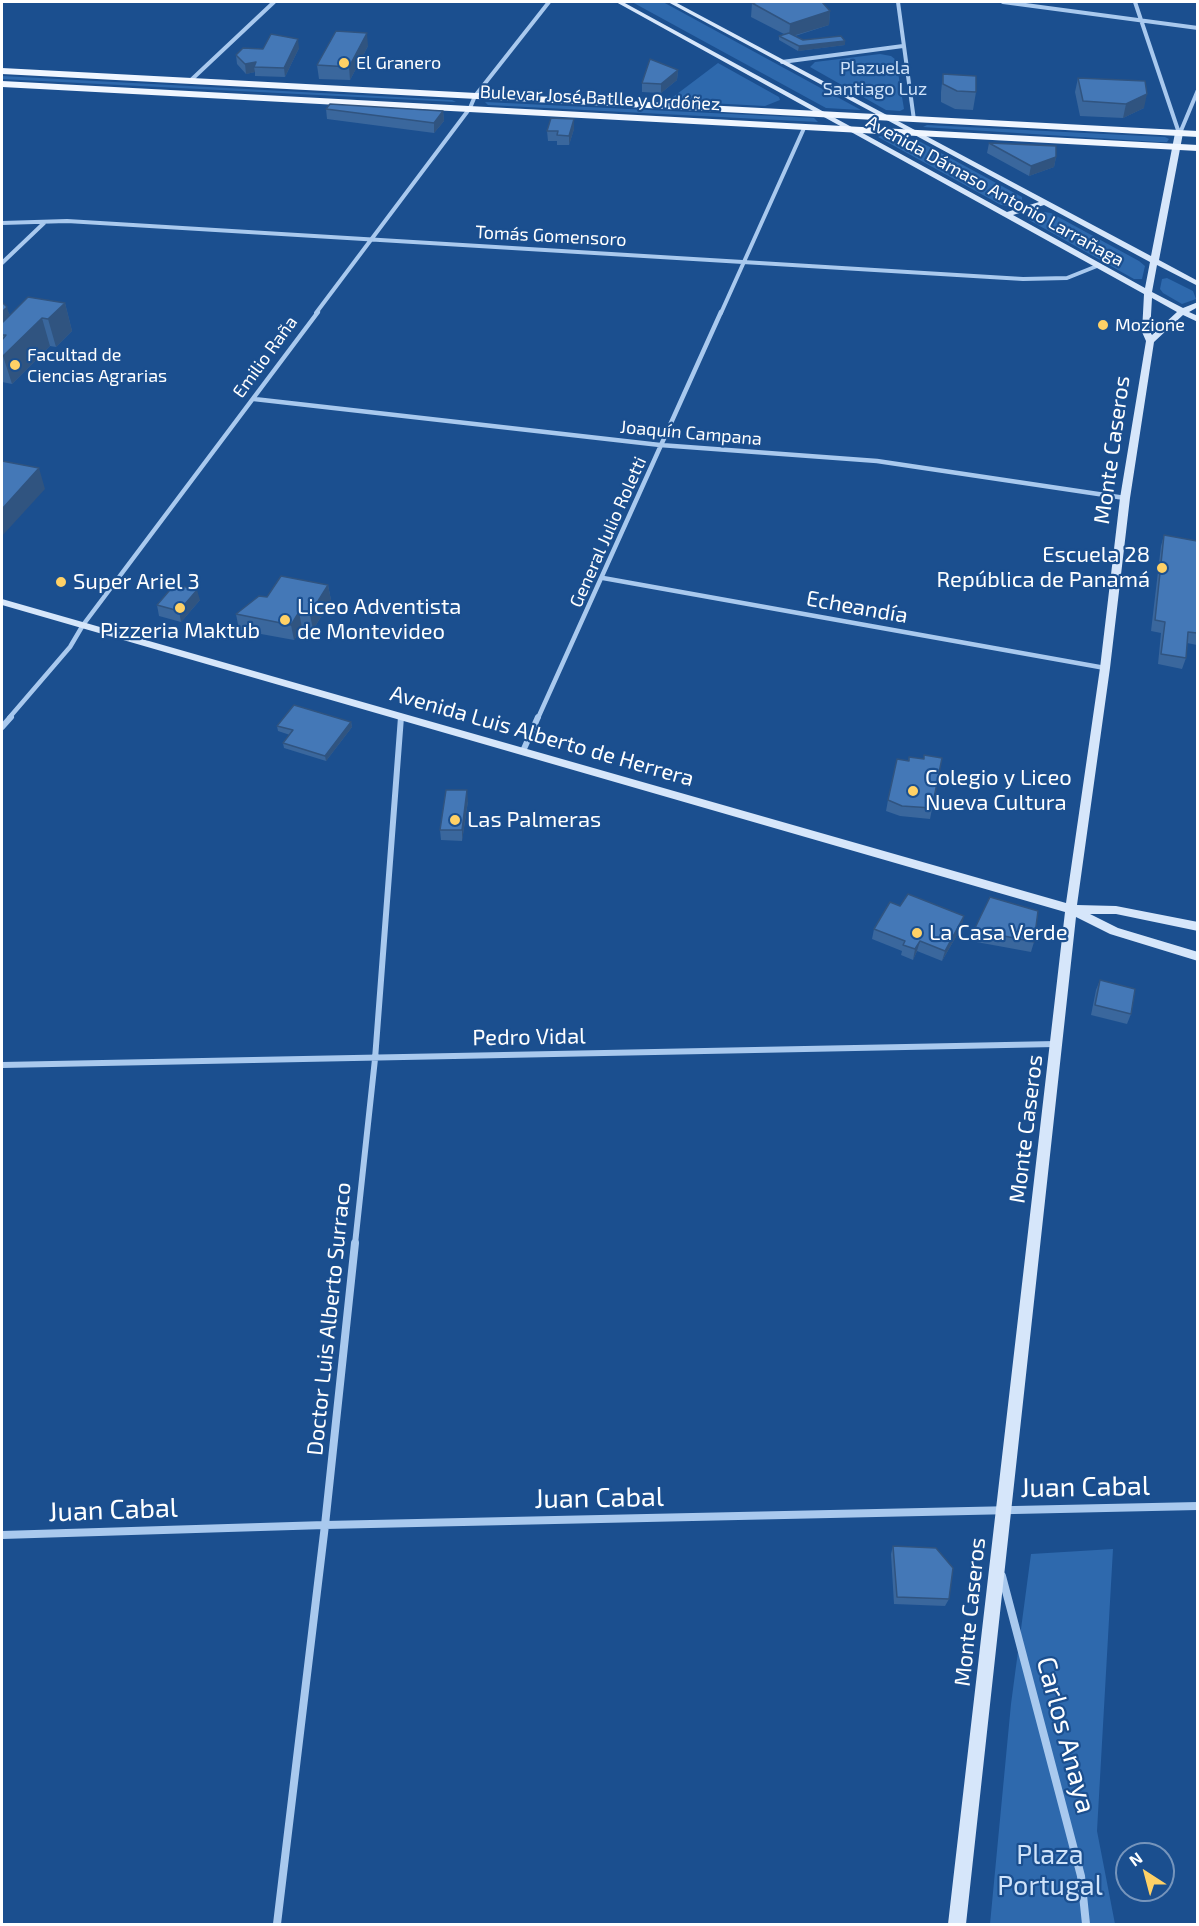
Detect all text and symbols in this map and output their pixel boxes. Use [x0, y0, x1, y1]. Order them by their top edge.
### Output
place label: El Granero [356, 52, 441, 74]
marker: El Granero [337, 56, 351, 70]
park label: Plazuela Santiago Luz [823, 57, 927, 100]
street label: Bulevar José Batlle y Ordóñez [479, 81, 721, 115]
street label: Avenida Dámaso Antonio Larrañaga [862, 111, 1128, 271]
street label: Tomás Gomensoro [475, 221, 627, 251]
street label: Emilio Raña [228, 312, 302, 402]
place label: Mozione [1115, 314, 1185, 336]
marker: Mozione [1096, 318, 1110, 332]
place label: Facultad de Ciencias Agrarias [27, 344, 167, 386]
marker: Facultad de Ciencias Agrarias [8, 358, 22, 372]
street label: Monte Caseros [1089, 374, 1135, 526]
street label: Joaquín Campana [619, 416, 763, 450]
street label: General Julio Roletti [565, 453, 651, 611]
place label: Escuela 28 República de Panamá [937, 542, 1150, 594]
marker: Escuela 28 República de Panamá [1155, 561, 1169, 575]
place label: Super Ariel 3 [73, 569, 200, 595]
marker: Super Ariel 3 [54, 575, 68, 589]
street label: Echeandía [804, 585, 910, 629]
place label: Liceo Adventista de Montevideo [297, 594, 461, 646]
marker: Pizzeria Maktub [173, 601, 187, 615]
marker: Liceo Adventista de Montevideo [278, 613, 292, 627]
place label: Pizzeria Maktub [100, 618, 260, 644]
street label: Avenida Luis Alberto de Herrera [387, 680, 697, 792]
place label: Colegio y Liceo Nueva Cultura [925, 765, 1072, 816]
marker: Colegio y Liceo Nueva Cultura [906, 784, 920, 798]
place label: Las Palmeras [467, 807, 601, 833]
marker: Las Palmeras [448, 813, 462, 827]
place label: La Casa Verde [929, 920, 1067, 946]
marker: La Casa Verde [910, 926, 924, 940]
street label: Pedro Vidal [472, 1023, 586, 1051]
street label: Monte Caseros [1004, 1053, 1048, 1205]
street label: Doctor Luis Alberto Surraco [302, 1181, 356, 1457]
street label: Juan Cabal [1020, 1470, 1150, 1504]
street label: Juan Cabal [534, 1481, 664, 1515]
street label: Juan Cabal [48, 1492, 178, 1528]
street label: Monte Caseros [949, 1536, 991, 1688]
street label: Carlos Anaya [1030, 1653, 1102, 1817]
park label: Plaza Portugal [997, 1839, 1103, 1902]
north arrow [1115, 1842, 1175, 1902]
text: N [1125, 1848, 1146, 1870]

